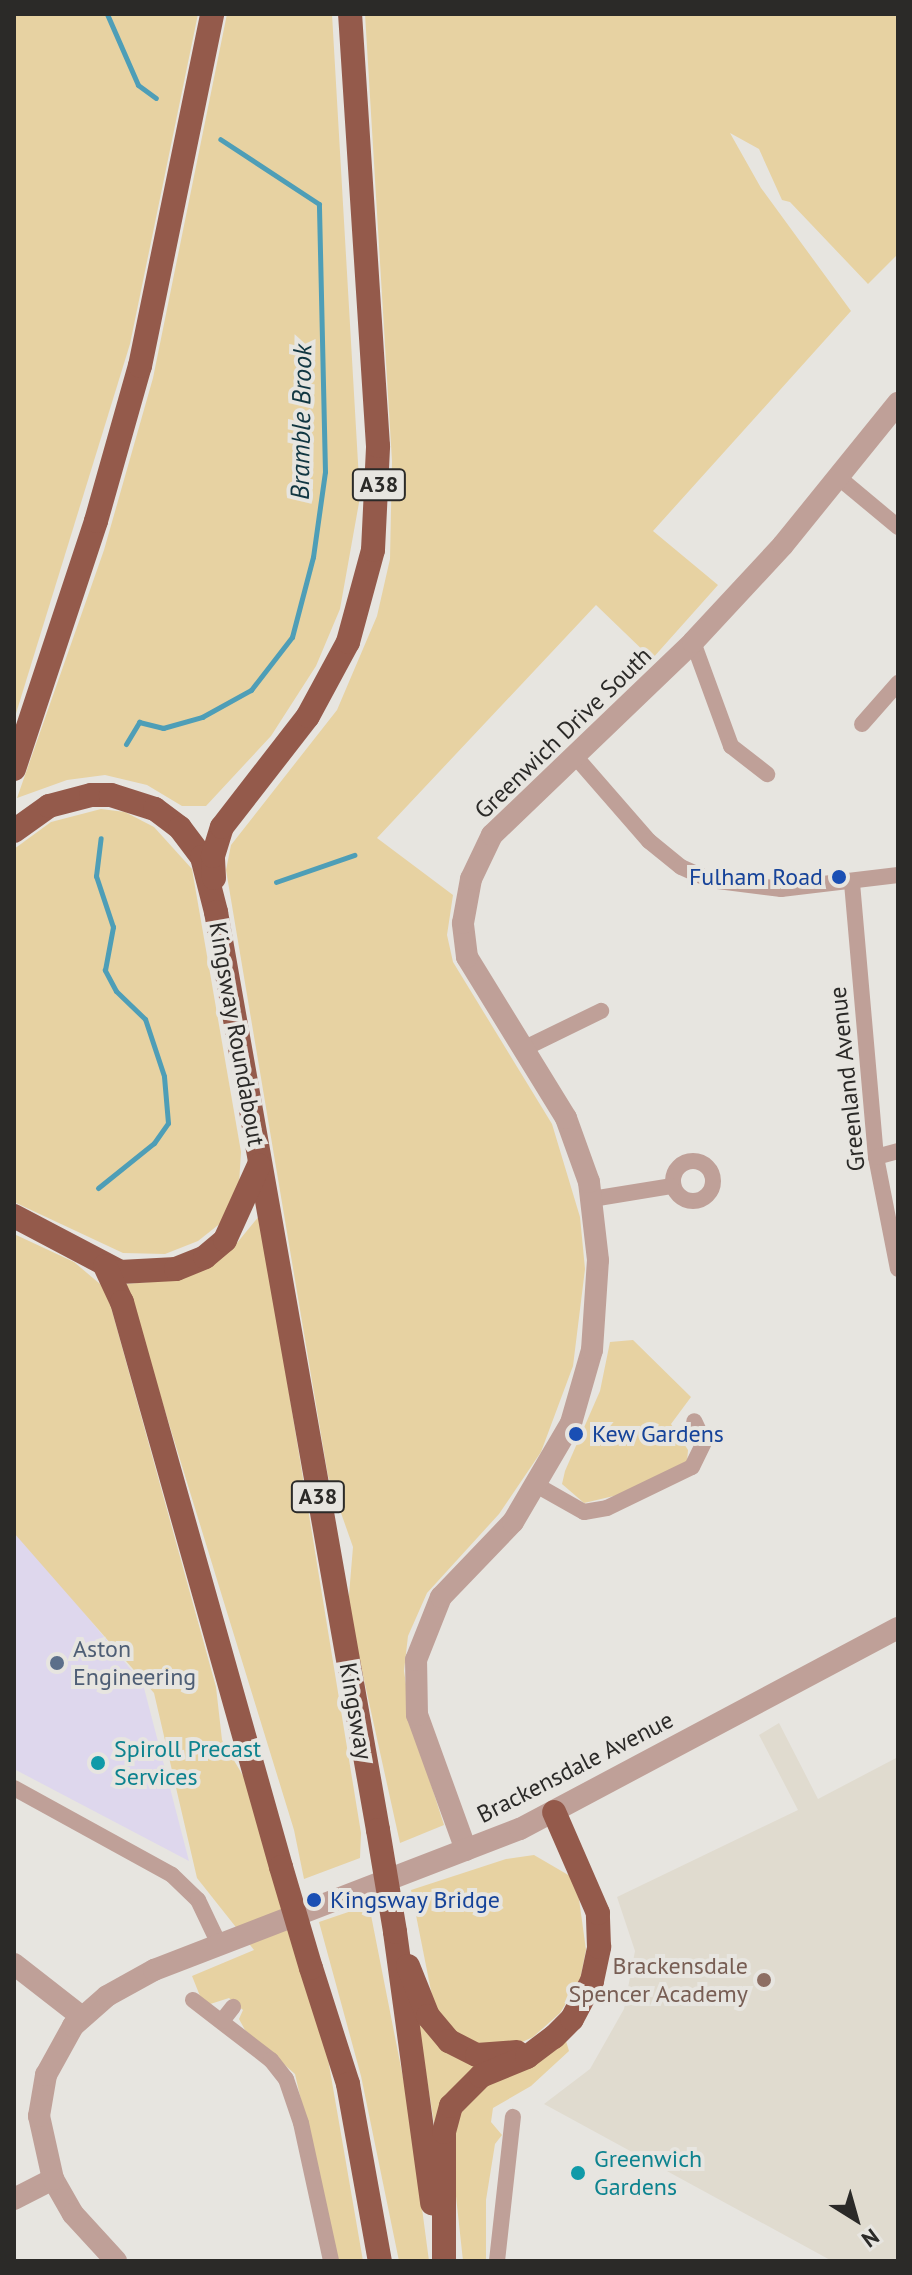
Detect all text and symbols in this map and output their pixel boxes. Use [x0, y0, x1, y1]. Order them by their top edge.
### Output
water label: Bramble Brook [284, 344, 318, 500]
road number: A38 [351, 467, 407, 503]
street label: Greenwich Drive South [469, 641, 657, 825]
place label: Fulham Road [689, 863, 823, 891]
marker: Fulham Road [830, 868, 848, 886]
street label: Kingsway Roundabout [203, 919, 271, 1149]
street label: Greenland Avenue [823, 985, 871, 1173]
place label: Kew Gardens [592, 1420, 725, 1448]
marker: Kew Gardens [567, 1425, 585, 1443]
road number: A38 [290, 1479, 346, 1515]
place label: Aston Engineering [73, 1635, 196, 1691]
marker: Aston Engineering [48, 1654, 66, 1672]
street label: Kingsway [333, 1660, 379, 1762]
street label: Brackensdale Avenue [472, 1705, 678, 1829]
place label: Spiroll Precast Services [114, 1735, 261, 1791]
marker: Spiroll Precast Services [89, 1754, 107, 1772]
place label: Kingsway Bridge [330, 1886, 501, 1914]
marker: Kingsway Bridge [305, 1891, 323, 1909]
place label: Brackensdale Spencer Academy [568, 1952, 748, 2008]
marker: Brackensdale Spencer Academy [755, 1971, 773, 1989]
place label: Greenwich Gardens [594, 2145, 702, 2201]
marker: Greenwich Gardens [569, 2164, 587, 2182]
north arrow [816, 2179, 896, 2259]
text: N [856, 2223, 885, 2254]

